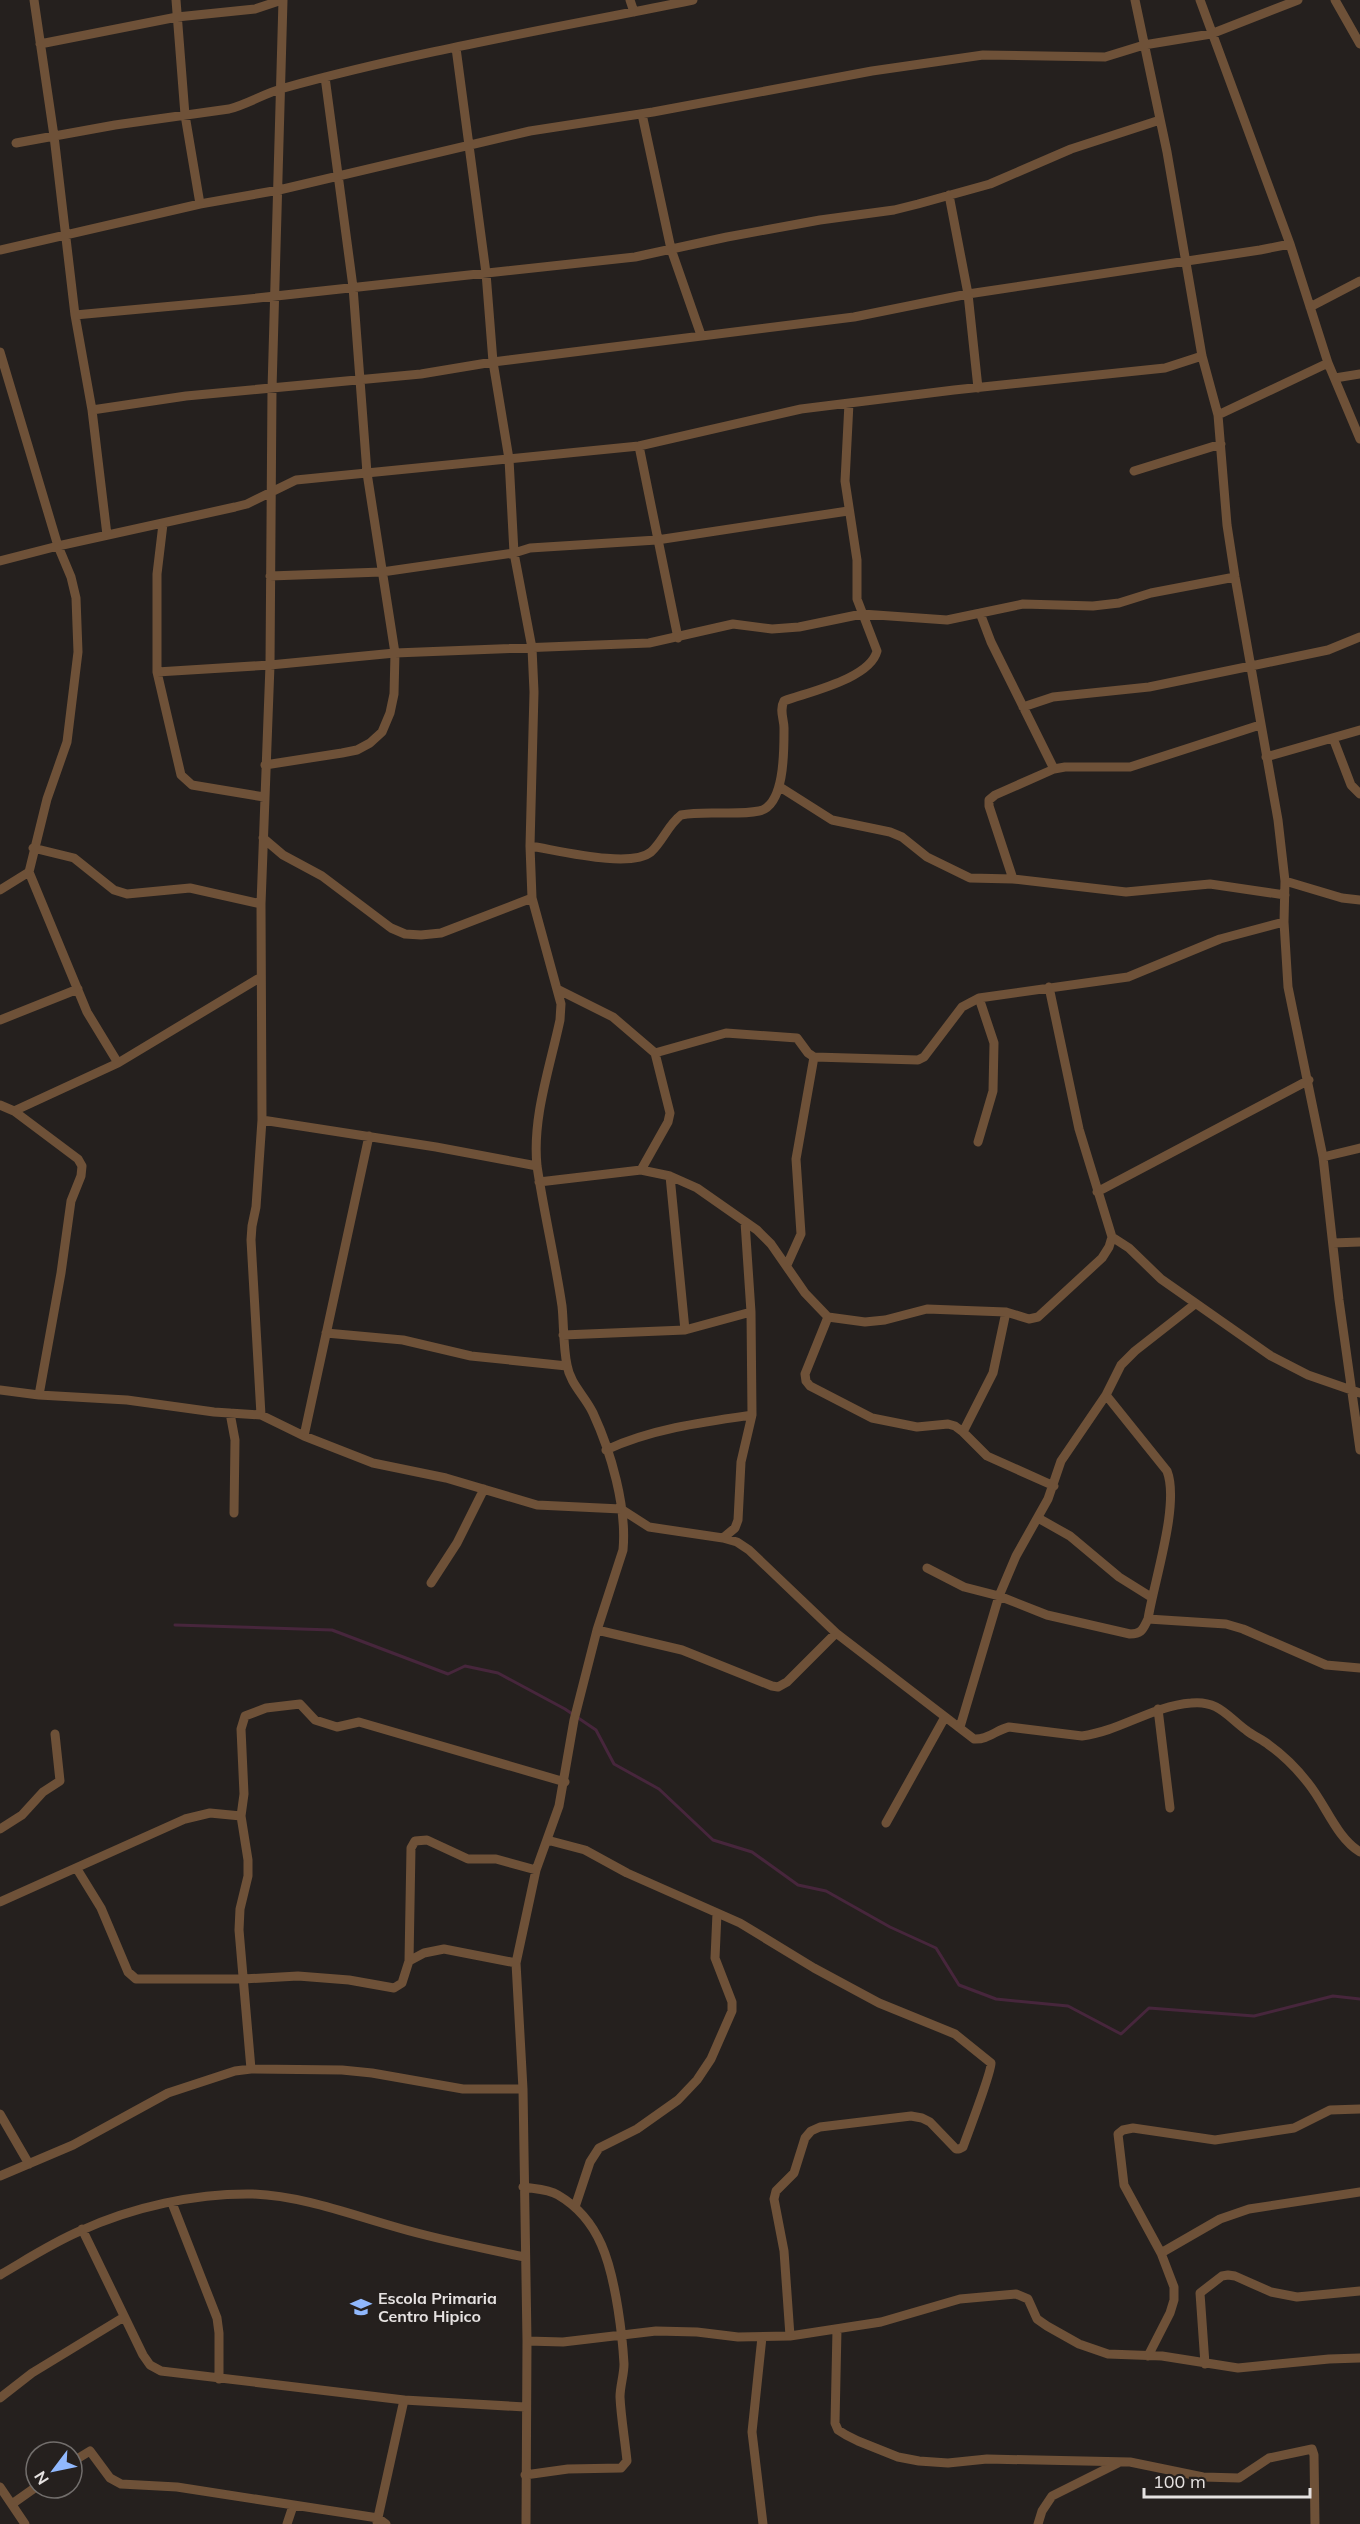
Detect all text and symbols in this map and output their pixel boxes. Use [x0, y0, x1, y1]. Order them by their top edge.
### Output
place label: Escola Primaria Centro Hipico [378, 2288, 497, 2326]
school or university icon: Escola Primaria Centro Hipico [349, 2295, 373, 2319]
north arrow [24, 2440, 84, 2500]
scale bar [1144, 2461, 1310, 2499]
text: N [30, 2468, 53, 2488]
text: 100 m [1153, 2470, 1206, 2493]

